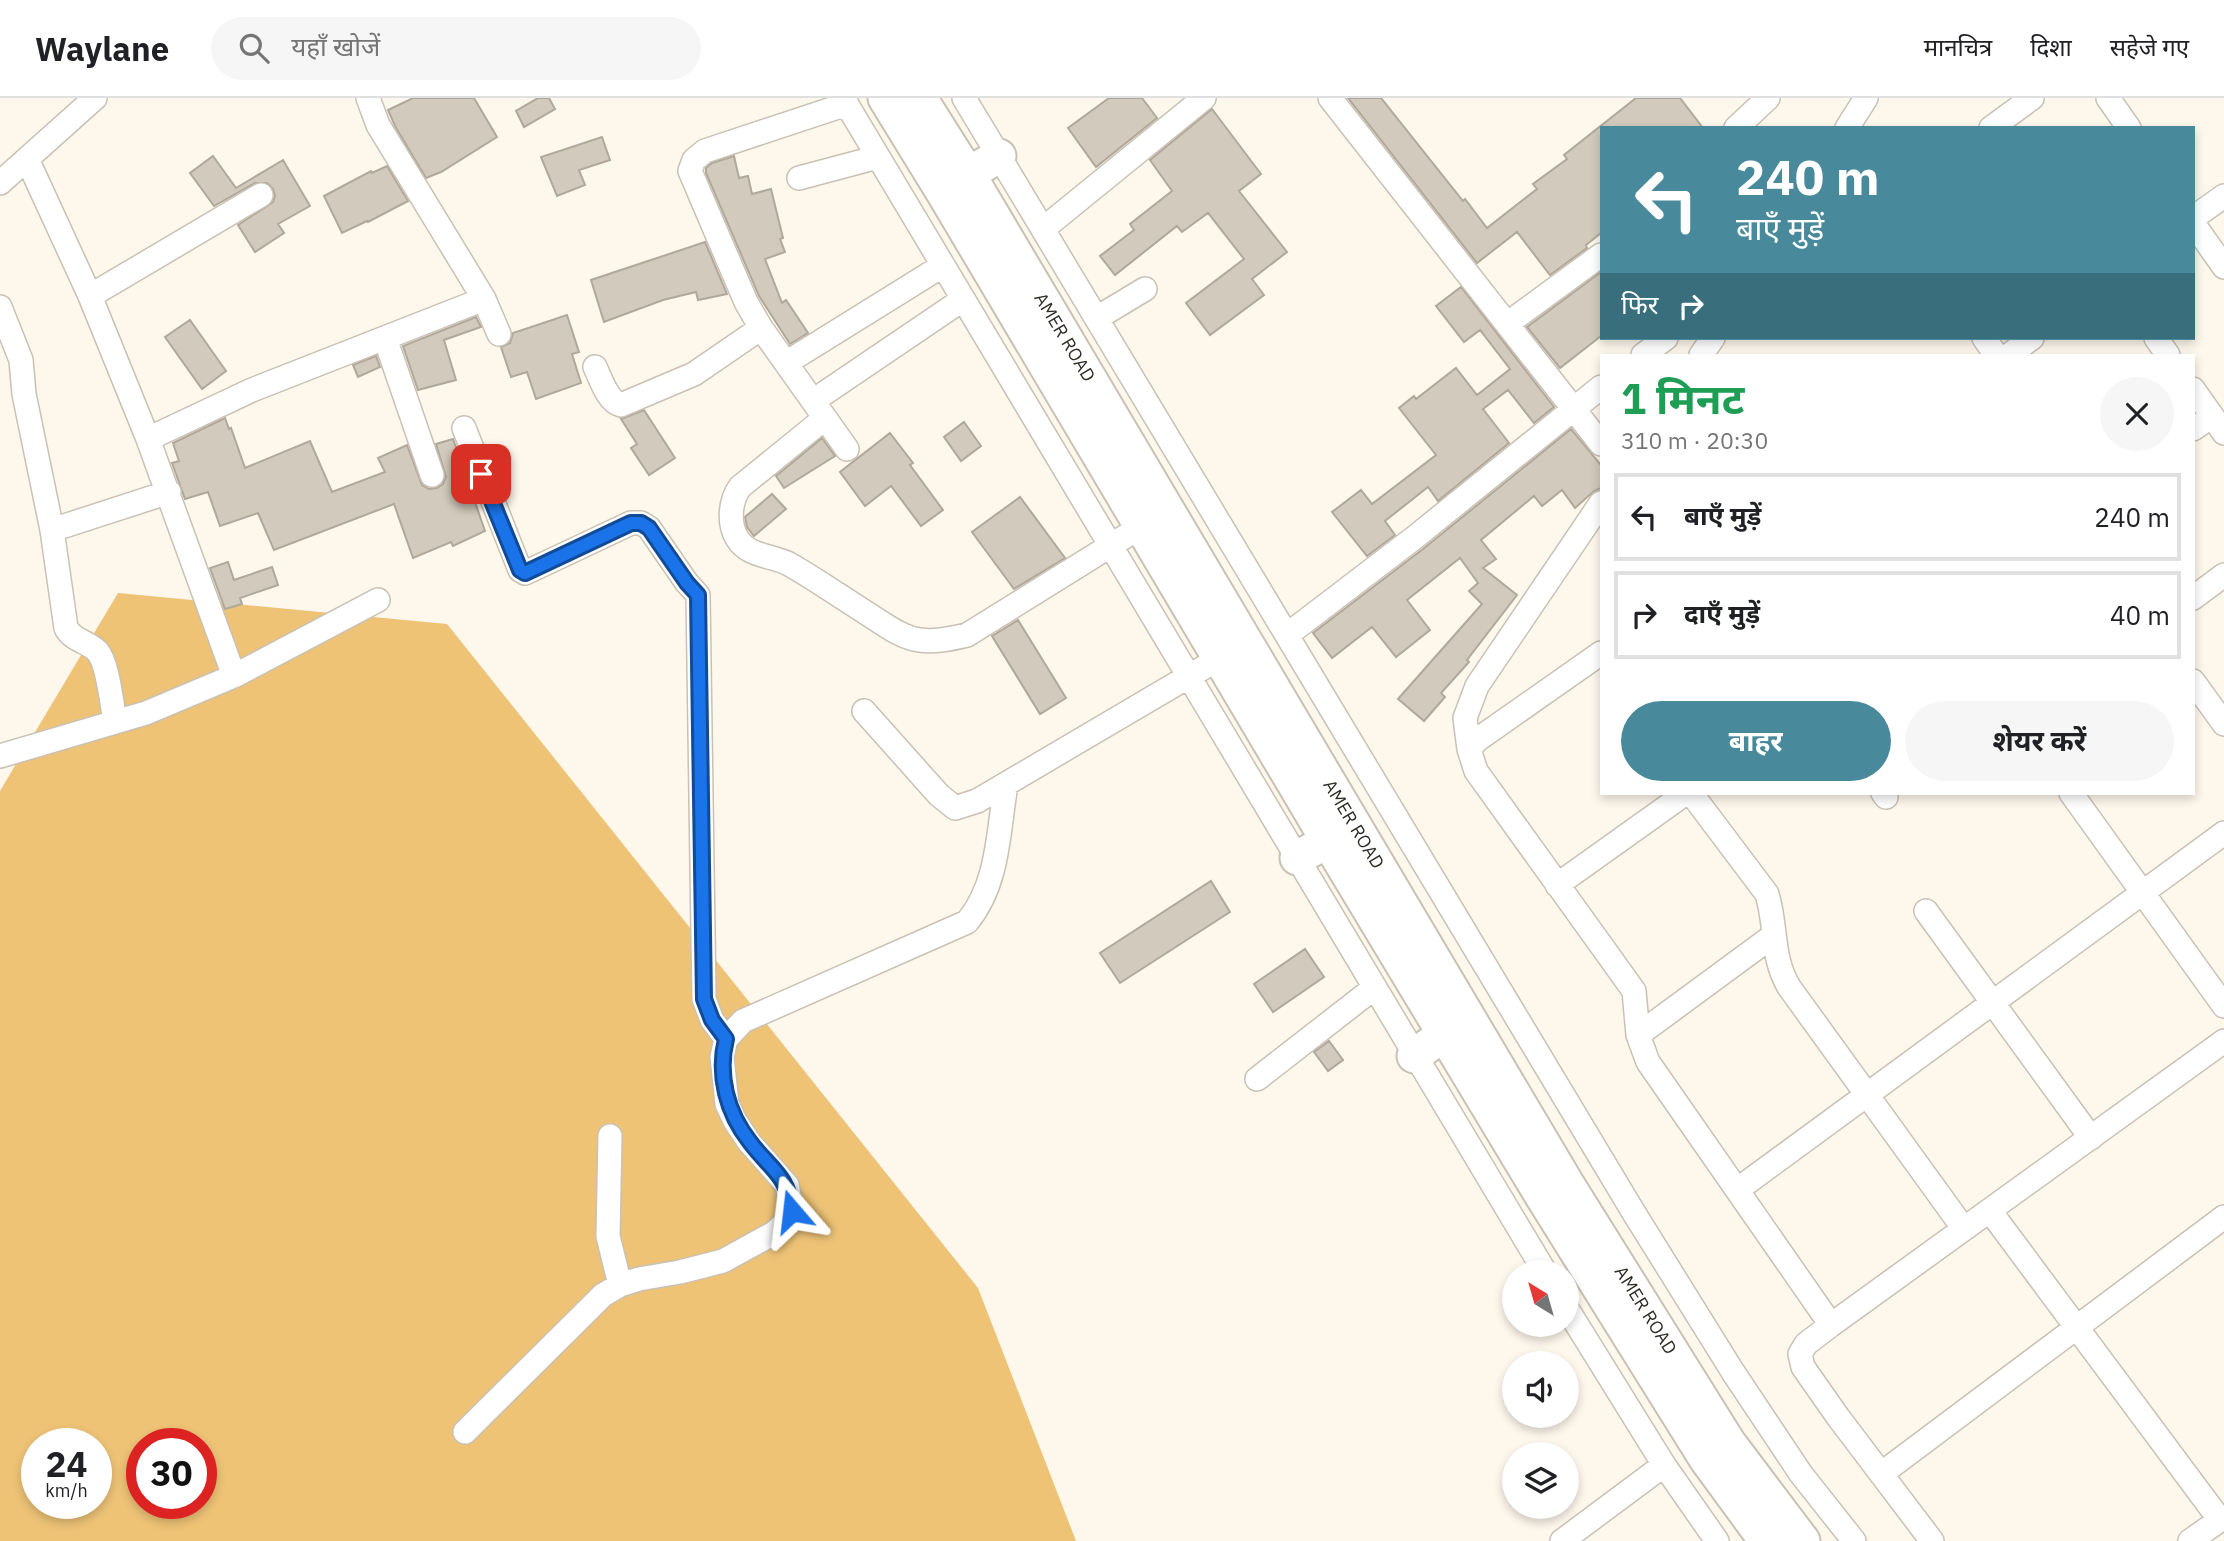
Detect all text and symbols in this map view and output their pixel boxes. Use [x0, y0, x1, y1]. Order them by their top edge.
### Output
search box [211, 17, 701, 80]
text: Waylane [35, 27, 169, 70]
icon: search [235, 29, 273, 67]
text: यहाँ खोजें [291, 29, 380, 63]
text: मानचित्र [1924, 31, 1992, 63]
text: दिशा [2030, 31, 2072, 63]
text: सहेजे गए [2110, 31, 2189, 63]
text: 240 m [1736, 145, 1880, 208]
icon: left [1621, 154, 1712, 245]
text: बाएँ मुड़ें [1736, 207, 1824, 249]
text: फिर [1621, 287, 1658, 321]
icon: right [1672, 287, 1710, 325]
street label: AMER ROAD [1029, 288, 1101, 386]
text: 1 मिनट [1621, 371, 1744, 426]
button: close [2100, 377, 2174, 451]
text: 310 m · 20:30 [1621, 425, 1768, 455]
pin [451, 444, 511, 504]
icon: arrive [462, 455, 500, 493]
icon: left [1625, 498, 1663, 536]
text: बाएँ मुड़ें [1684, 498, 1761, 532]
text: 240 m [2094, 500, 2170, 534]
icon: right [1625, 596, 1663, 634]
text: दाएँ मुड़ें [1684, 596, 1760, 630]
text: 40 m [2110, 598, 2170, 632]
button: बाहर [1621, 701, 1891, 781]
button: शेयर करें [1905, 701, 2174, 781]
street label: AMER ROAD [1318, 775, 1390, 873]
position arrow [755, 1174, 829, 1248]
north arrow [1502, 1260, 1578, 1337]
map controls [1502, 1260, 1579, 1519]
street label: AMER ROAD [1610, 1262, 1682, 1358]
button: sound [1502, 1351, 1579, 1428]
speed limit sign: 30 [126, 1428, 217, 1519]
text: 24 [45, 1441, 88, 1487]
button: layers [1502, 1442, 1579, 1519]
text: km/h [45, 1479, 88, 1502]

